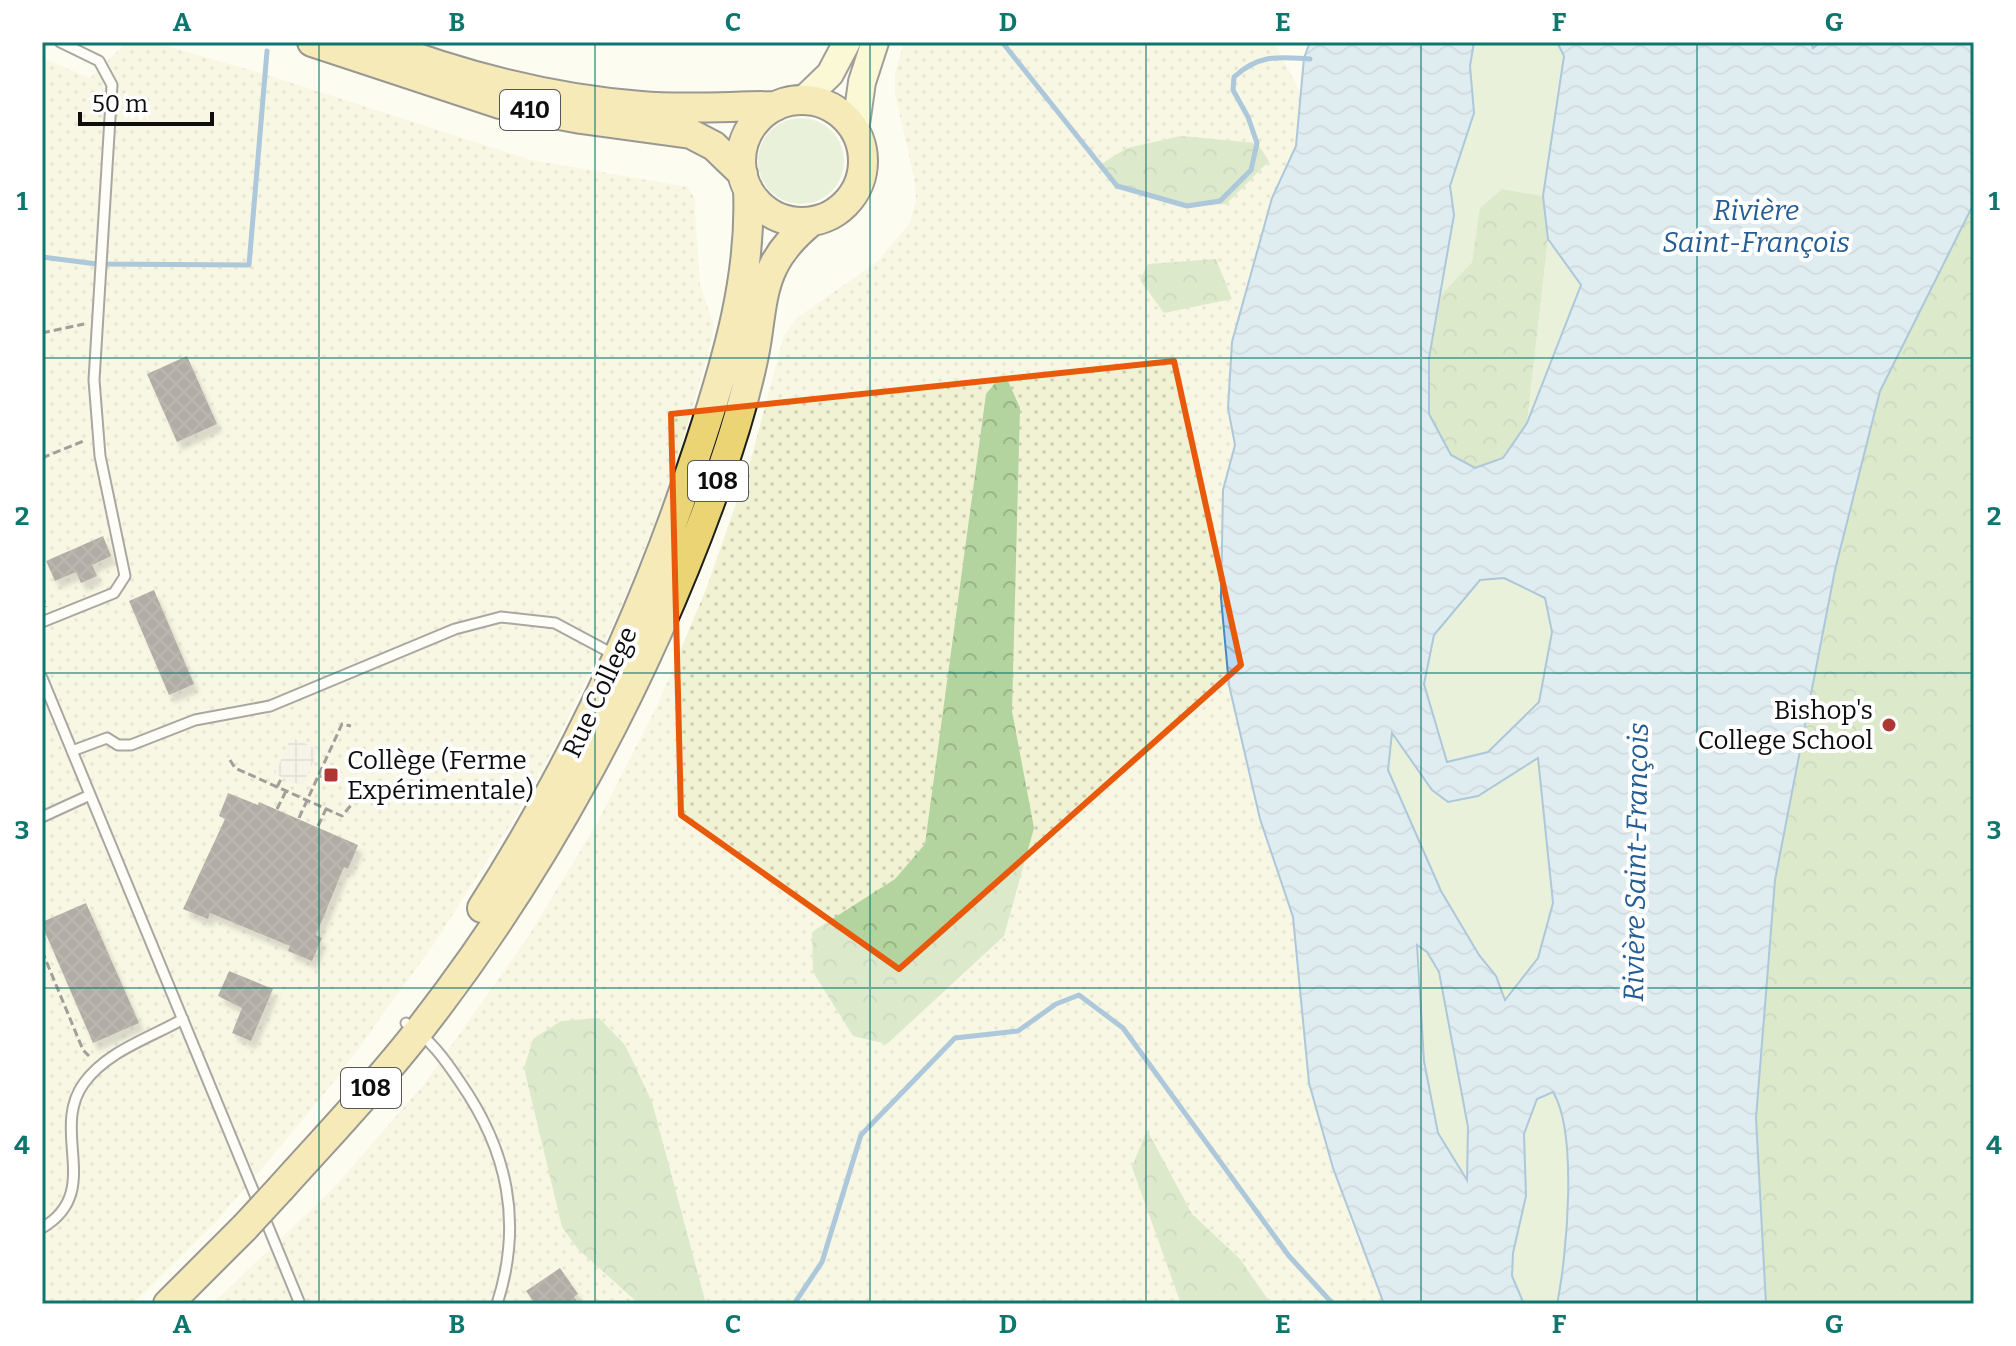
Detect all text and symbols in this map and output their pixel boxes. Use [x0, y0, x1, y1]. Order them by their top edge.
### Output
text: A [173, 7, 192, 38]
text: B [449, 7, 465, 38]
text: C [725, 7, 741, 38]
text: D [999, 7, 1017, 38]
text: E [1275, 7, 1291, 38]
text: F [1552, 7, 1567, 38]
text: G [1825, 7, 1844, 38]
scale bar [80, 76, 212, 126]
text: 50 m [92, 90, 148, 118]
road number: 410 [500, 90, 560, 130]
text: 1 [16, 186, 28, 217]
text: 1 [1988, 186, 2000, 217]
water label: Rivière Saint-François [1662, 194, 1850, 259]
road number: 108 [688, 461, 748, 501]
text: 2 [15, 501, 29, 532]
text: 2 [1987, 501, 2001, 532]
street label: Rue College [556, 622, 644, 762]
place label: Bishop's College School [1698, 695, 1873, 756]
marker: Bishop's College School [1880, 716, 1898, 734]
water label: Rivière Saint-François [1617, 722, 1655, 1002]
place label: Collège (Ferme Expérimentale) [347, 745, 534, 806]
marker: Collège (Ferme Expérimentale) [322, 766, 340, 784]
text: 3 [15, 815, 29, 846]
text: 3 [1987, 815, 2001, 846]
road number: 108 [341, 1068, 401, 1108]
text: 4 [14, 1130, 30, 1161]
text: 4 [1986, 1130, 2002, 1161]
text: A [173, 1309, 192, 1340]
text: B [449, 1309, 465, 1340]
text: C [725, 1309, 741, 1340]
text: D [999, 1309, 1017, 1340]
text: E [1275, 1309, 1291, 1340]
text: F [1552, 1309, 1567, 1340]
text: G [1825, 1309, 1844, 1340]

